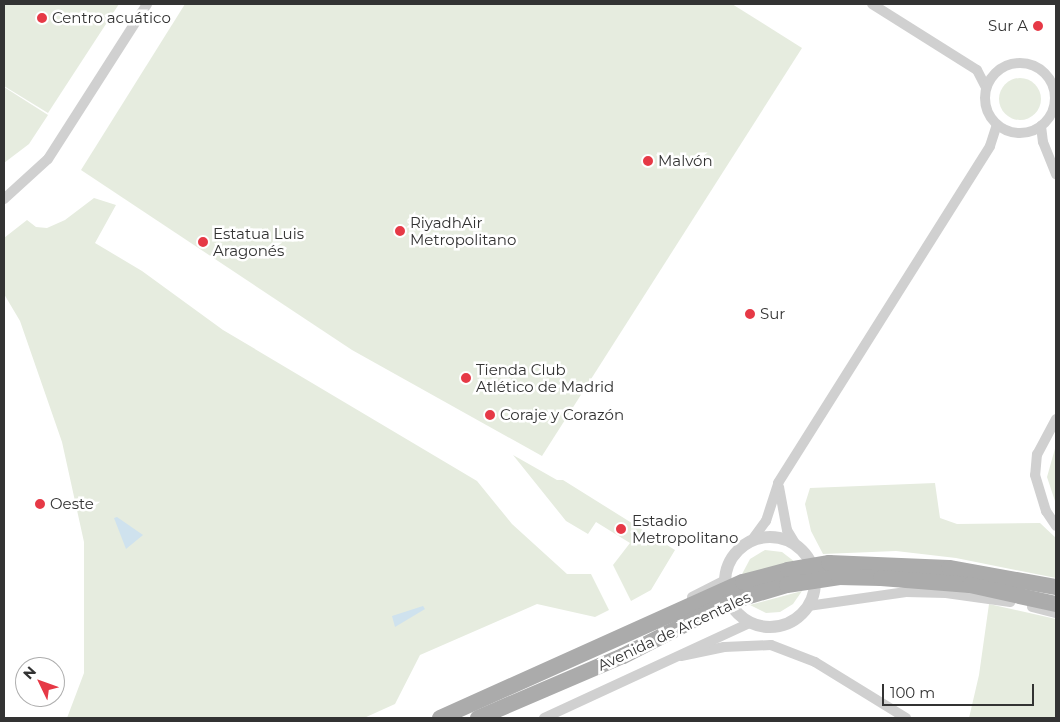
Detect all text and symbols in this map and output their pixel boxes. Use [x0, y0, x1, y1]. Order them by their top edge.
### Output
place label: Centro acuático [52, 9, 171, 27]
marker: Centro acuático [36, 12, 48, 24]
place label: Sur A [988, 17, 1028, 35]
marker: Sur A [1032, 20, 1044, 32]
place label: Malvón [658, 152, 713, 170]
marker: Malvón [642, 155, 654, 167]
place label: RiyadhAir Metropolitano [410, 213, 516, 248]
place label: Estatua Luis Aragonés [213, 224, 304, 259]
marker: RiyadhAir Metropolitano [394, 225, 406, 237]
marker: Estatua Luis Aragonés [197, 236, 209, 248]
place label: Sur [760, 305, 785, 323]
marker: Sur [744, 308, 756, 320]
place label: Tienda Club Atlético de Madrid [476, 360, 614, 395]
marker: Tienda Club Atlético de Madrid [460, 372, 472, 384]
place label: Coraje y Corazón [500, 406, 624, 424]
marker: Coraje y Corazón [484, 409, 496, 421]
place label: Oeste [50, 495, 94, 513]
marker: Oeste [34, 498, 46, 510]
place label: Estadio Metropolitano [632, 511, 738, 546]
marker: Estadio Metropolitano [614, 522, 628, 536]
street label: Avenida de Arcentales [595, 588, 753, 674]
north arrow [15, 657, 65, 707]
text: N [19, 662, 40, 683]
scale bar [885, 674, 1038, 706]
text: 100 m [890, 683, 935, 702]

